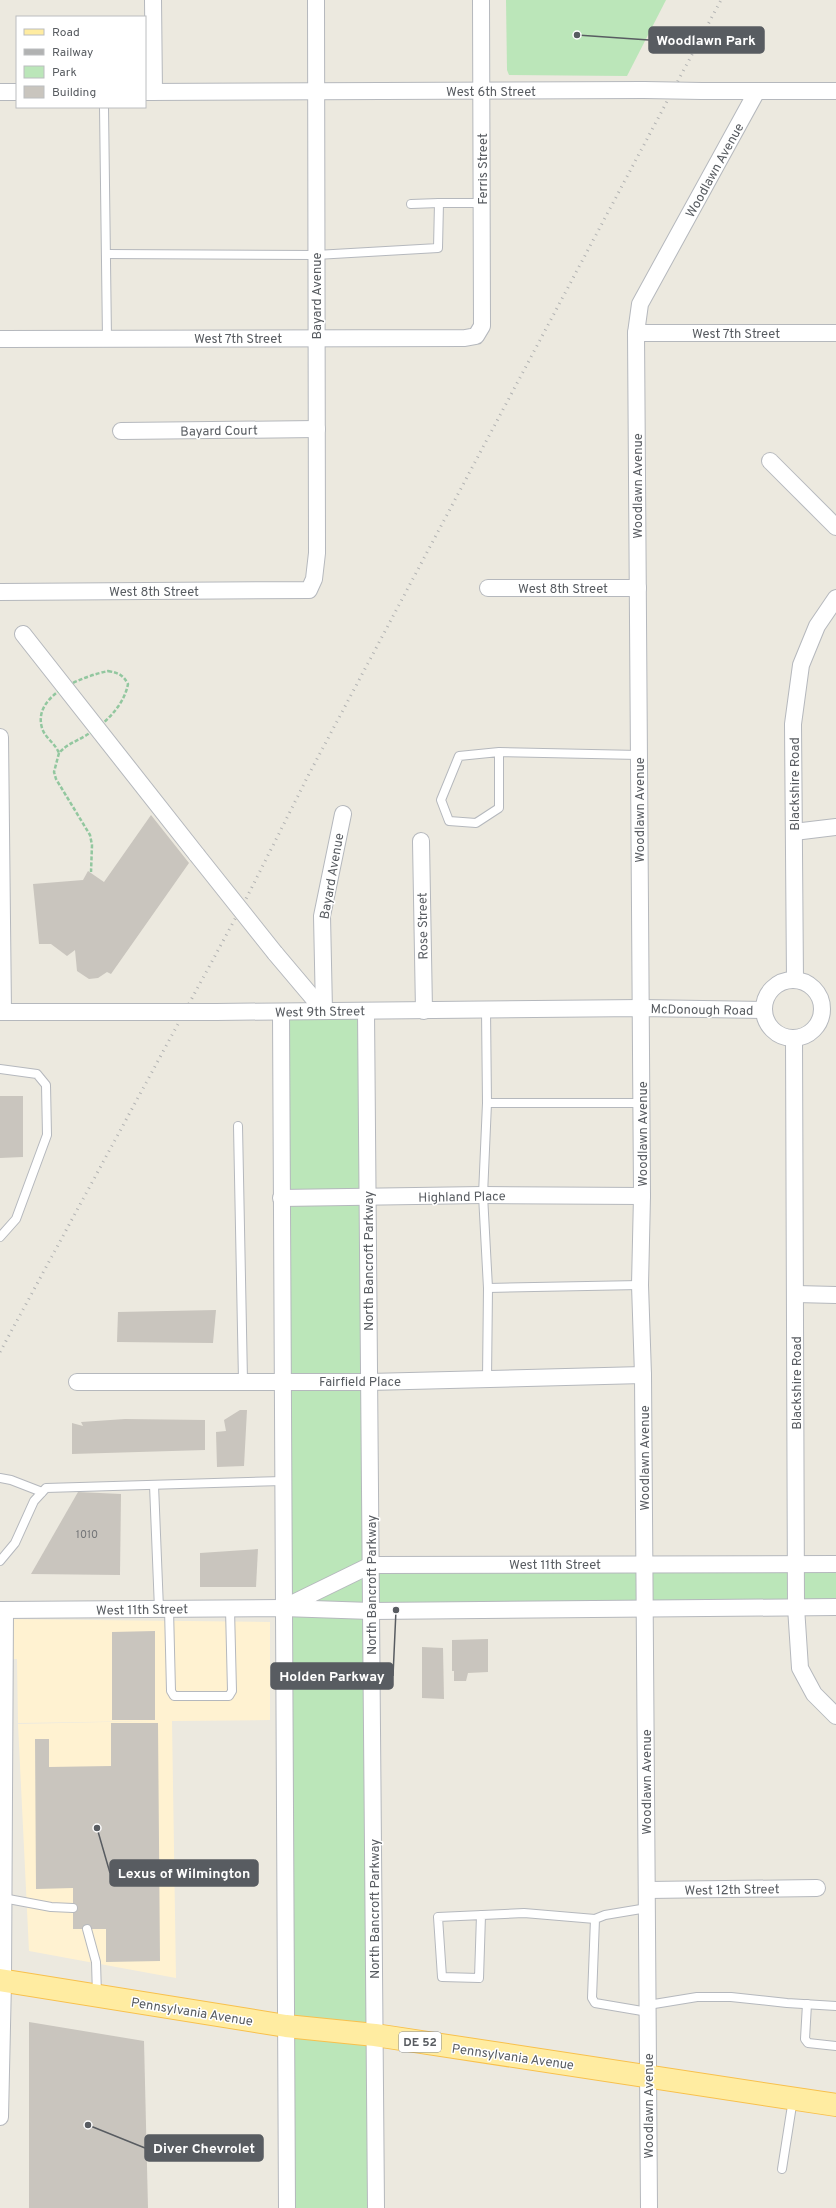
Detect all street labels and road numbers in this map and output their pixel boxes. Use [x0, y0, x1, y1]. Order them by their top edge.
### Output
street label: West 6th Street [446, 85, 536, 101]
street label: Woodlawn Avenue [683, 121, 748, 221]
street label: Ferris Street [476, 133, 492, 205]
street label: Bayard Avenue [310, 252, 326, 340]
street label: West 7th Street [692, 327, 780, 343]
street label: West 7th Street [194, 332, 282, 348]
street label: Bayard Court [180, 423, 258, 441]
street label: Woodlawn Avenue [631, 433, 647, 539]
street label: West 8th Street [518, 582, 608, 598]
street label: West 8th Street [109, 585, 199, 601]
street label: Blackshire Road [788, 737, 804, 831]
street label: Woodlawn Avenue [633, 757, 649, 863]
street label: Bayard Avenue [318, 832, 348, 921]
street label: Rose Street [415, 892, 433, 960]
street label: McDonough Road [650, 1002, 753, 1020]
street label: West 9th Street [275, 1004, 365, 1022]
street label: Woodlawn Avenue [636, 1081, 652, 1187]
street label: Highland Place [418, 1189, 506, 1207]
street label: North Bancroft Parkway [362, 1191, 378, 1331]
street label: Blackshire Road [790, 1336, 806, 1430]
street label: Fairfield Place [319, 1375, 401, 1391]
street label: Woodlawn Avenue [638, 1405, 654, 1511]
street label: North Bancroft Parkway [365, 1515, 381, 1655]
street label: West 11th Street [509, 1558, 601, 1574]
street label: West 11th Street [96, 1602, 188, 1620]
street label: Woodlawn Avenue [640, 1729, 656, 1835]
street label: North Bancroft Parkway [368, 1839, 384, 1979]
street label: West 12th Street [684, 1882, 780, 1900]
street label: Pennsylvania Avenue [130, 1995, 254, 2031]
road number: DE 52 [399, 2032, 441, 2052]
street label: Pennsylvania Avenue [451, 2041, 575, 2074]
street label: Woodlawn Avenue [642, 2053, 658, 2159]

